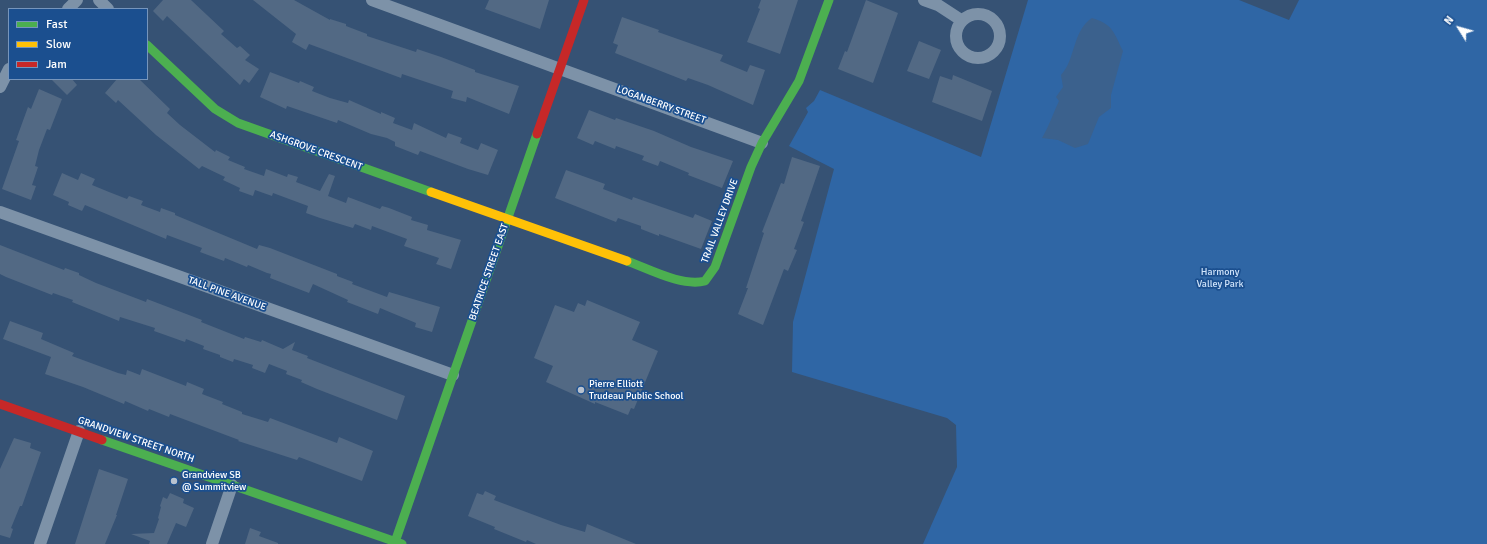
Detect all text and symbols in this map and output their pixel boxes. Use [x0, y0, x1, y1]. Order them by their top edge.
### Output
legend [8, 8, 148, 80]
north arrow [1439, 8, 1479, 48]
text: N [1442, 14, 1457, 27]
text: Fast [46, 17, 67, 32]
text: Slow [46, 37, 71, 52]
text: Jam [46, 57, 67, 72]
street label: LOGANBERRY STREET [615, 83, 707, 127]
street label: ASHGROVE CRESCENT [268, 129, 364, 173]
street label: TRAIL VALLEY DRIVE [699, 177, 741, 265]
street label: BEATRICE STREET EAST [467, 222, 511, 322]
park label: Harmony Valley Park [1196, 266, 1244, 290]
street label: TALL PINE AVENUE [186, 274, 268, 314]
place label: Pierre Elliott Trudeau Public School [589, 378, 683, 402]
marker: Pierre Elliott Trudeau Public School [576, 385, 586, 395]
street label: GRANDVIEW STREET NORTH [76, 414, 196, 466]
place label: Grandview SB @ Summitview [182, 469, 246, 492]
marker: Grandview SB @ Summitview [169, 476, 179, 486]

